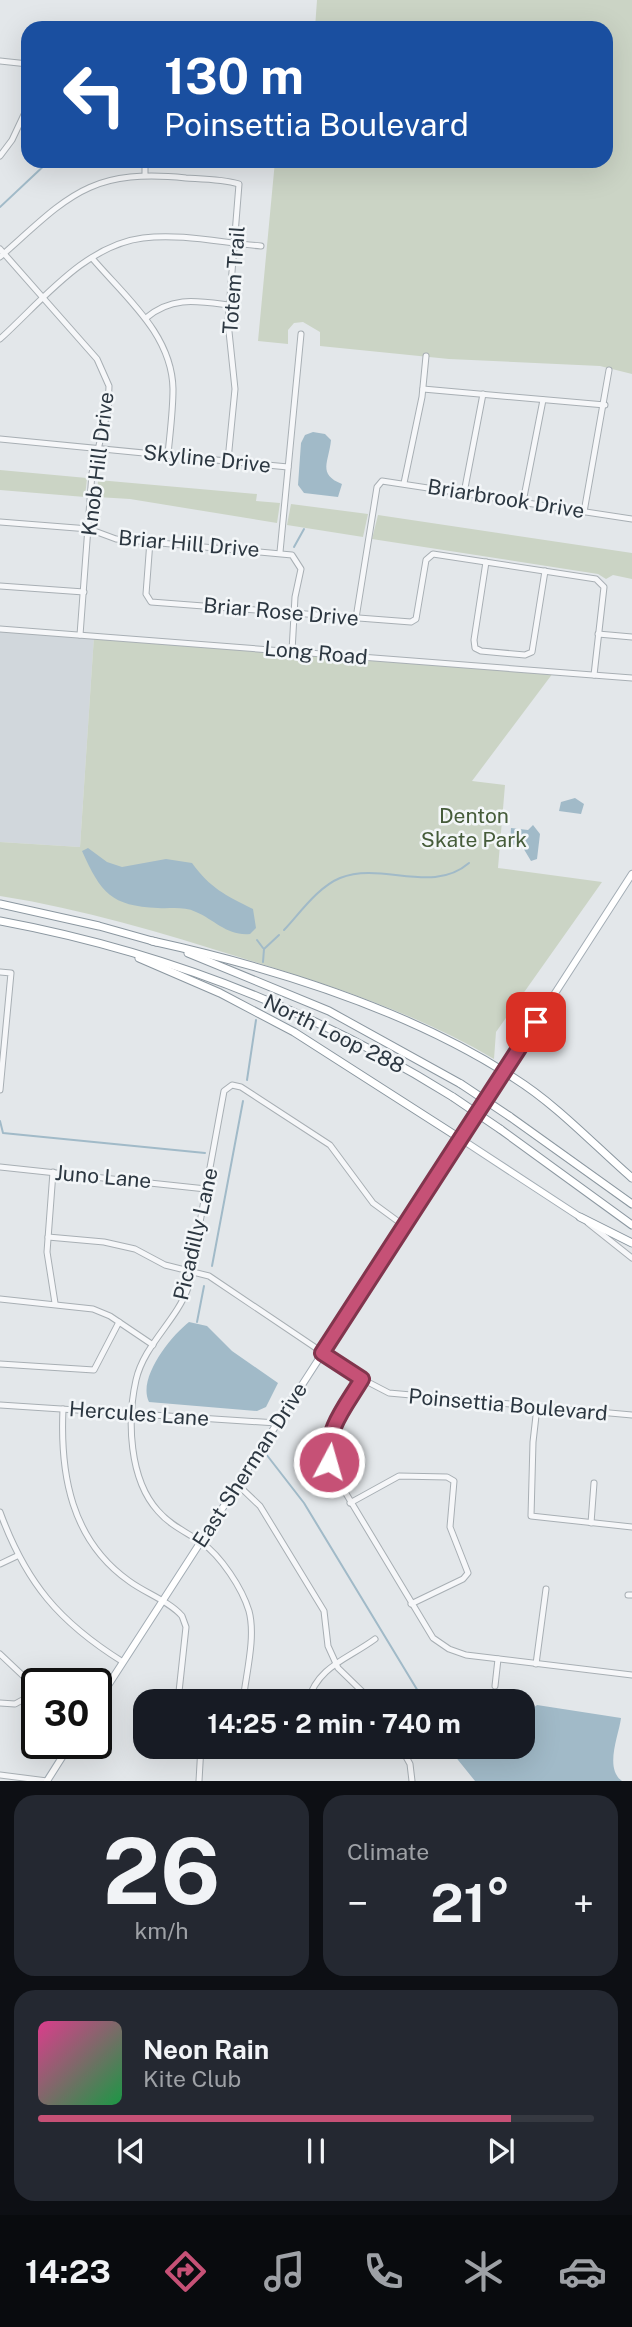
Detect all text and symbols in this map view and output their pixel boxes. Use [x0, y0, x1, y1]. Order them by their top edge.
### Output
text: 130 m [164, 47, 304, 105]
icon: left [49, 49, 140, 140]
text: Poinsettia Boulevard [164, 106, 469, 143]
street label: Totem Trail [217, 225, 250, 335]
street label: Knob Hill Drive [76, 390, 119, 537]
street label: Skyline Drive [142, 439, 272, 478]
street label: Briarbrook Drive [426, 474, 586, 523]
street label: Briar Hill Drive [117, 525, 261, 562]
street label: Briar Rose Drive [202, 592, 360, 631]
street label: Long Road [263, 636, 369, 669]
park label: Denton Skate Park [421, 803, 527, 852]
street label: North Loop 288 [260, 989, 409, 1078]
pin [506, 992, 566, 1052]
icon: arrive [517, 1003, 555, 1041]
street label: Juno Lane [54, 1160, 152, 1193]
street label: Picadilly Lane [168, 1165, 223, 1303]
street label: East Sherman Drive [187, 1378, 312, 1552]
street label: Poinsettia Boulevard [407, 1383, 609, 1426]
street label: Hercules Lane [68, 1396, 210, 1431]
position arrow [292, 1425, 366, 1499]
speed limit sign: 30 [21, 1668, 112, 1759]
text: 14:25 · 2 min · 740 m [207, 1708, 461, 1739]
text: 26 [103, 1818, 220, 1924]
text: Climate [347, 1838, 429, 1865]
text: 21° [431, 1873, 510, 1934]
text: − [347, 1881, 368, 1926]
text: + [573, 1881, 594, 1926]
text: km/h [134, 1917, 189, 1944]
text: Neon Rain [143, 2034, 269, 2065]
text: Kite Club [143, 2065, 241, 2092]
icon: previous [112, 2132, 150, 2170]
icon: pause [297, 2132, 335, 2170]
icon: next [482, 2132, 520, 2170]
icon: directions [161, 2247, 210, 2296]
icon: music [260, 2247, 309, 2296]
icon: phone [359, 2247, 408, 2296]
icon: climate [459, 2247, 508, 2296]
icon: car [558, 2247, 607, 2296]
text: 14:23 [25, 2253, 111, 2290]

